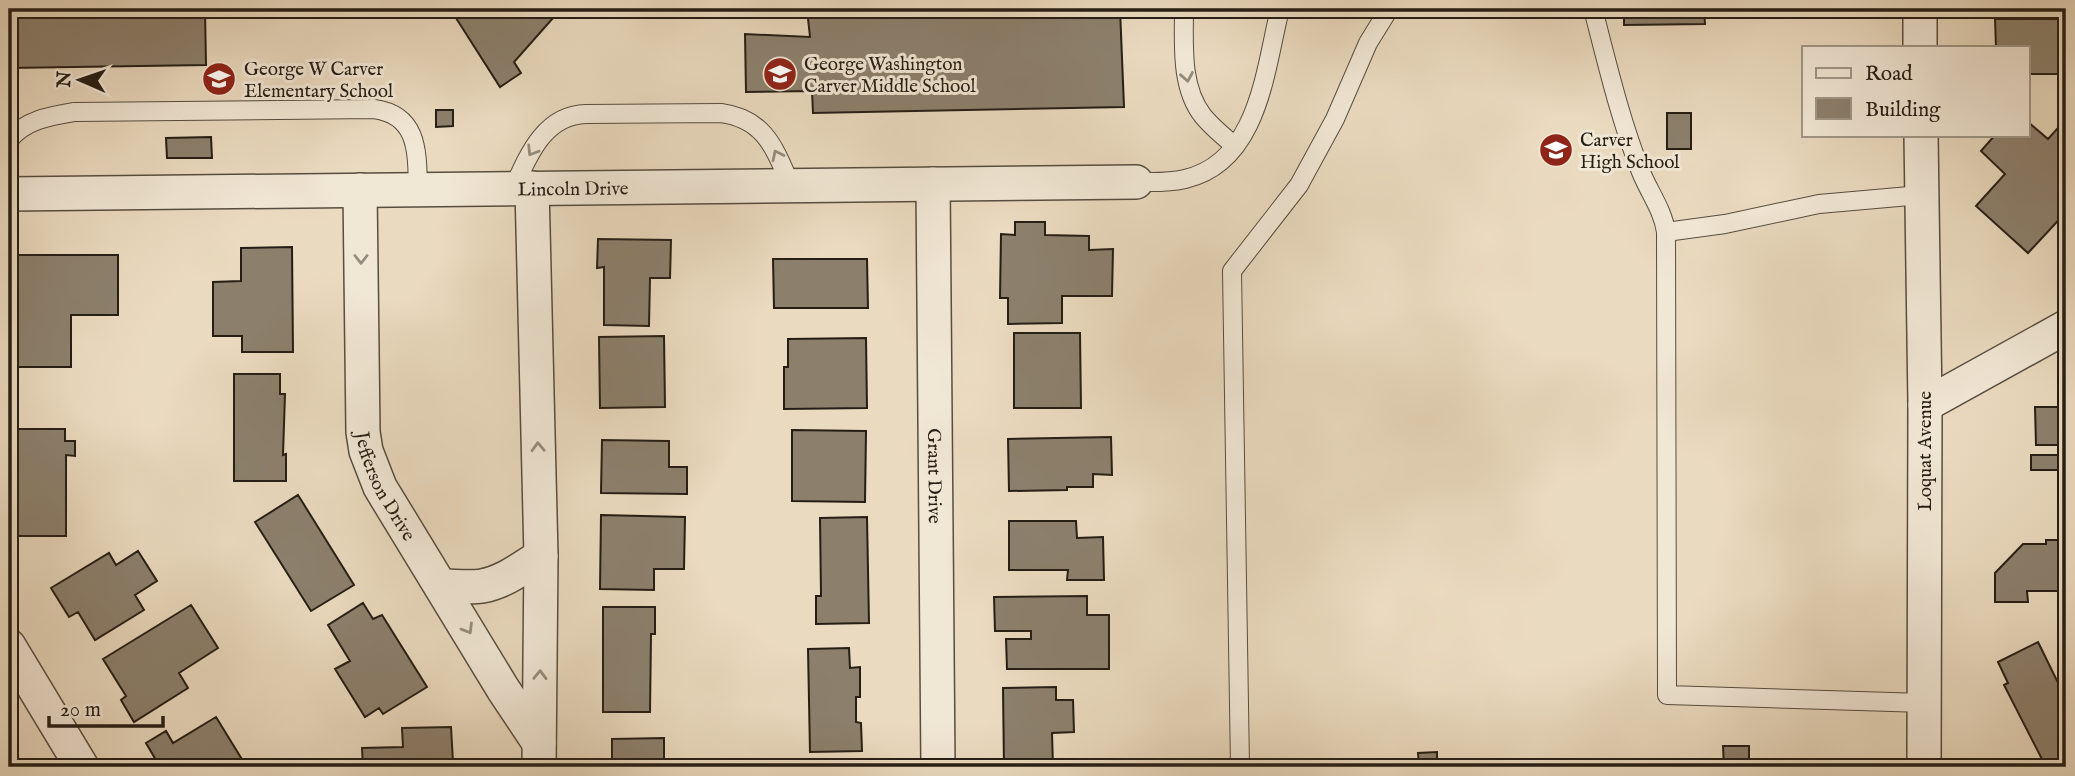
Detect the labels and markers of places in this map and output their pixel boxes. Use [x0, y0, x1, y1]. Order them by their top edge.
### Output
place label: George Washington Carver Middle School [804, 53, 976, 99]
school or university icon: George Washington Carver Middle School [761, 55, 799, 93]
place label: George W Carver Elementary School [244, 58, 394, 104]
school or university icon: George W Carver Elementary School [200, 60, 238, 98]
place label: Carver High School [1580, 129, 1680, 175]
school or university icon: Carver High School [1537, 131, 1575, 169]

